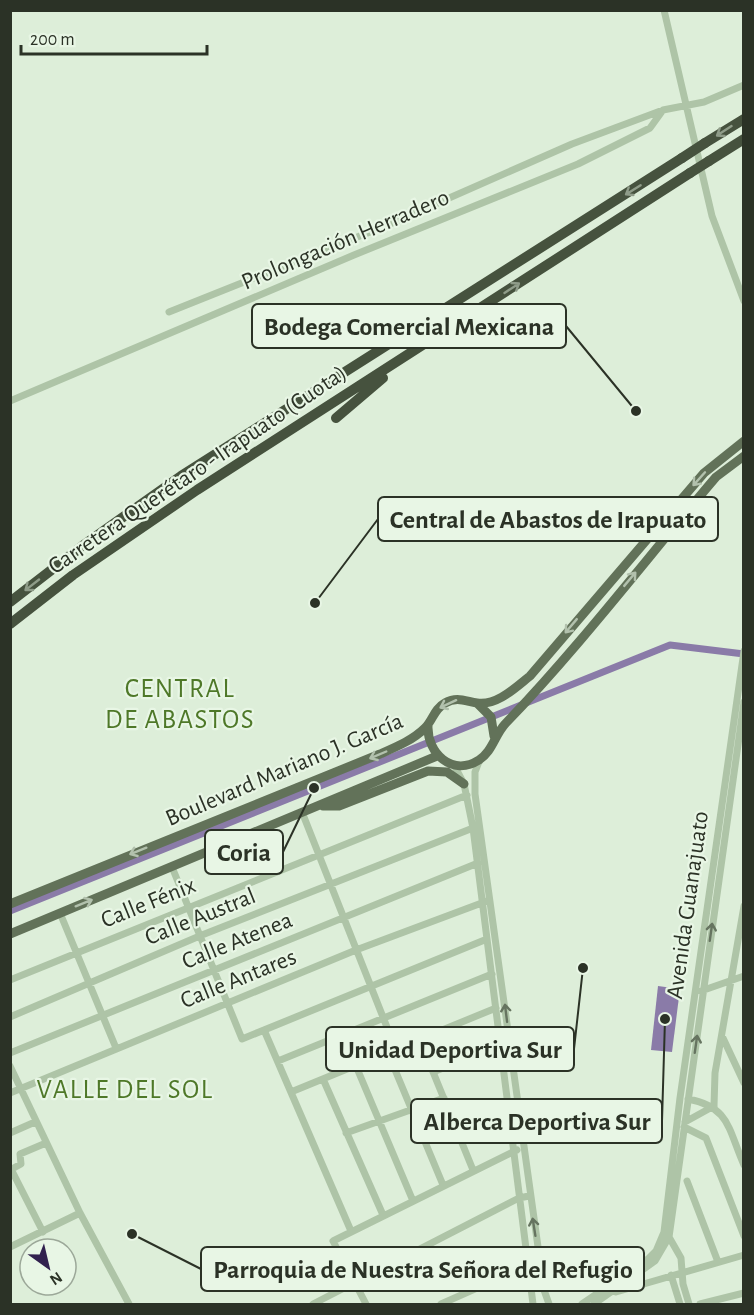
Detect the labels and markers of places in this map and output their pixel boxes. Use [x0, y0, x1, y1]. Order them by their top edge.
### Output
callout: Bodega Comercial Mexicana [252, 304, 566, 348]
callout: Central de Abastos de Irapuato [378, 497, 718, 541]
callout: Coria [205, 830, 283, 874]
callout: Unidad Deportiva Sur [326, 1027, 574, 1071]
callout: Alberca Deportiva Sur [411, 1099, 662, 1143]
callout: Parroquia de Nuestra Señora del Refugio [201, 1247, 644, 1291]

